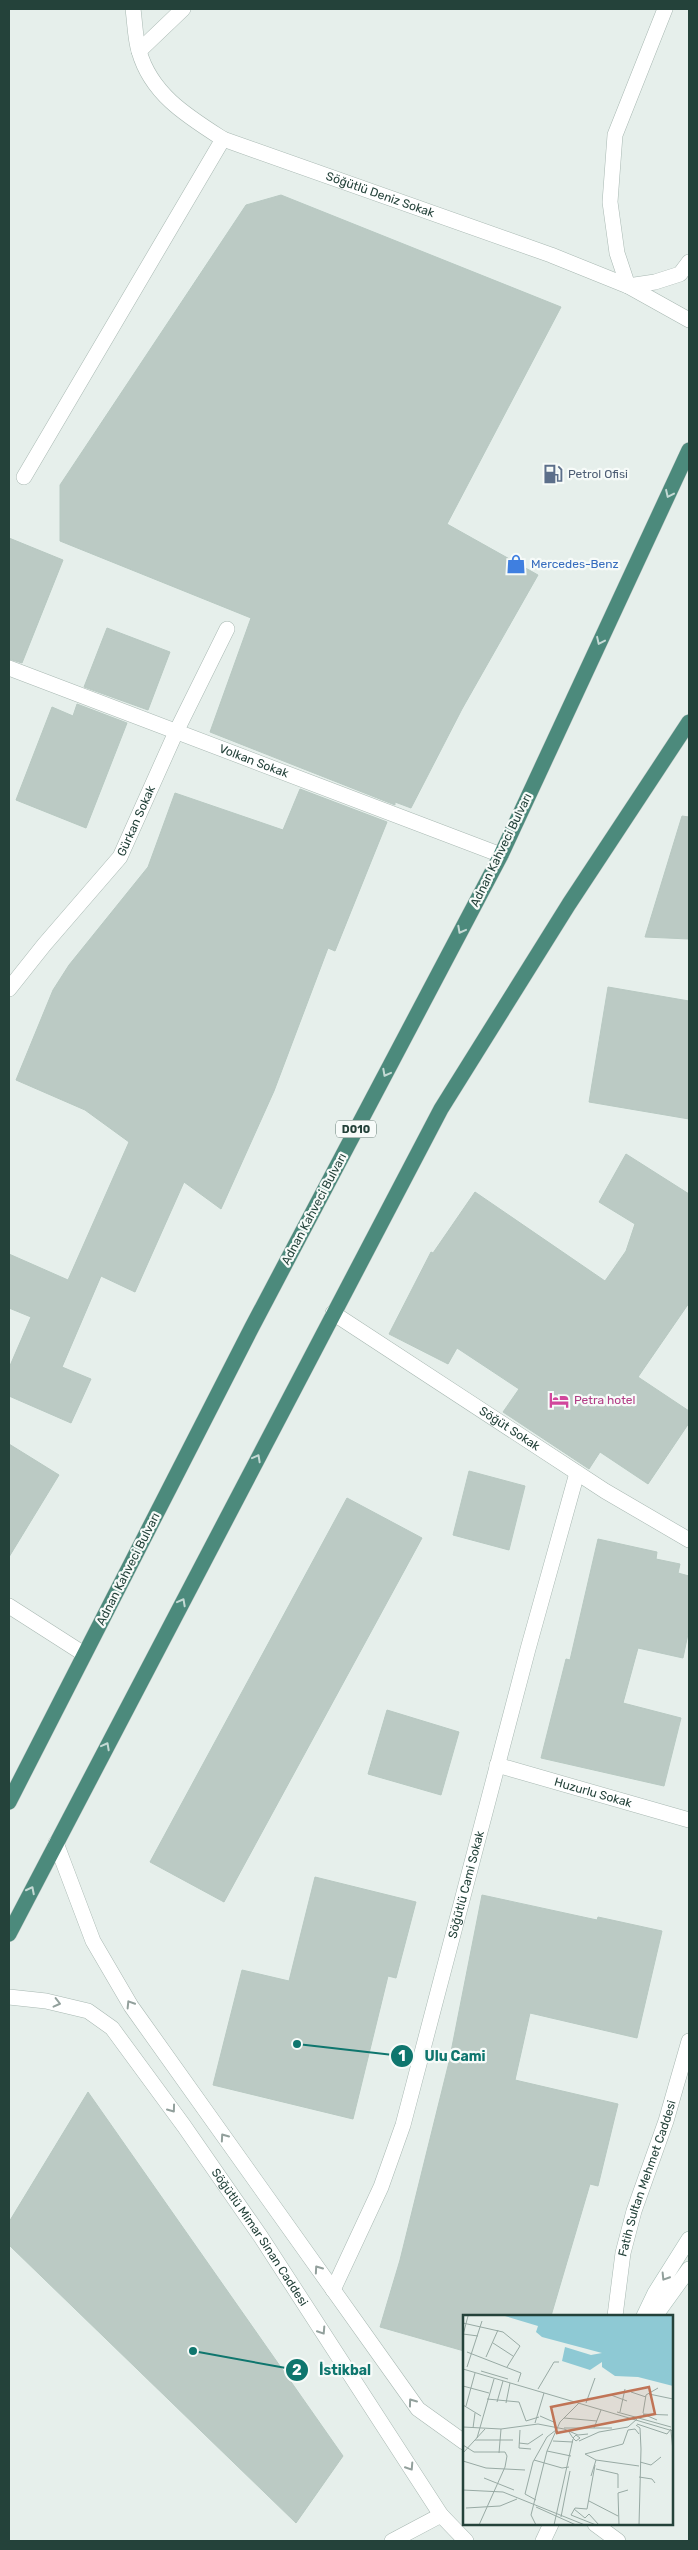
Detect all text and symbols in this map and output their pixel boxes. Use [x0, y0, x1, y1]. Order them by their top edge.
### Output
street label: Söğütlü Deniz Sokak [324, 169, 437, 220]
fuel station icon: Petrol Ofisi [542, 463, 564, 485]
place label: Petrol Ofisi [568, 467, 628, 481]
one-way arrow [664, 489, 675, 498]
shop icon: Mercedes-Benz [505, 553, 527, 575]
place label: Mercedes-Benz [531, 557, 619, 571]
one-way arrow [596, 636, 606, 645]
street label: Volkan Sokak [217, 742, 291, 781]
street label: Gürkan Sokak [114, 783, 158, 859]
street label: Adnan Kahveci Bulvarı [467, 791, 535, 909]
one-way arrow [457, 924, 467, 933]
one-way arrow [382, 1068, 392, 1077]
road number: D010 [336, 1120, 376, 1138]
street label: Adnan Kahveci Bulvarı [279, 1151, 349, 1267]
hotel icon: Petra hotel [548, 1389, 570, 1411]
place label: Petra hotel [574, 1393, 636, 1407]
street label: Söğüt Sokak [477, 1404, 543, 1454]
one-way arrow [251, 1455, 261, 1464]
street label: Adnan Kahveci Bulvarı [94, 1510, 163, 1628]
one-way arrow [176, 1598, 186, 1607]
one-way arrow [100, 1742, 110, 1751]
street label: Huzurlu Sokak [553, 1775, 634, 1811]
street label: Söğütlü Cami Sokak [445, 1828, 487, 1940]
one-way arrow [25, 1886, 35, 1895]
one-way arrow [52, 1997, 61, 2008]
one-way arrow [127, 2001, 136, 2010]
callout: Ulu Cami [389, 2041, 495, 2070]
text: 1 [398, 2047, 406, 2065]
text: Ulu Cami [424, 2048, 486, 2065]
street label: Fatih Sultan Mehmet Caddesi [615, 2098, 679, 2258]
one-way arrow [166, 2103, 175, 2113]
one-way arrow [221, 2133, 230, 2143]
street label: Söğütlü Mimar Sinan Caddesi [209, 2166, 311, 2309]
one-way arrow [315, 2266, 324, 2275]
one-way arrow [662, 2271, 671, 2280]
inset map [463, 2315, 673, 2525]
one-way arrow [315, 2326, 325, 2335]
callout: İstikbal [284, 2356, 381, 2385]
text: 2 [292, 2361, 302, 2379]
text: İstikbal [319, 2361, 371, 2379]
one-way arrow [409, 2398, 418, 2408]
one-way arrow [404, 2462, 413, 2471]

